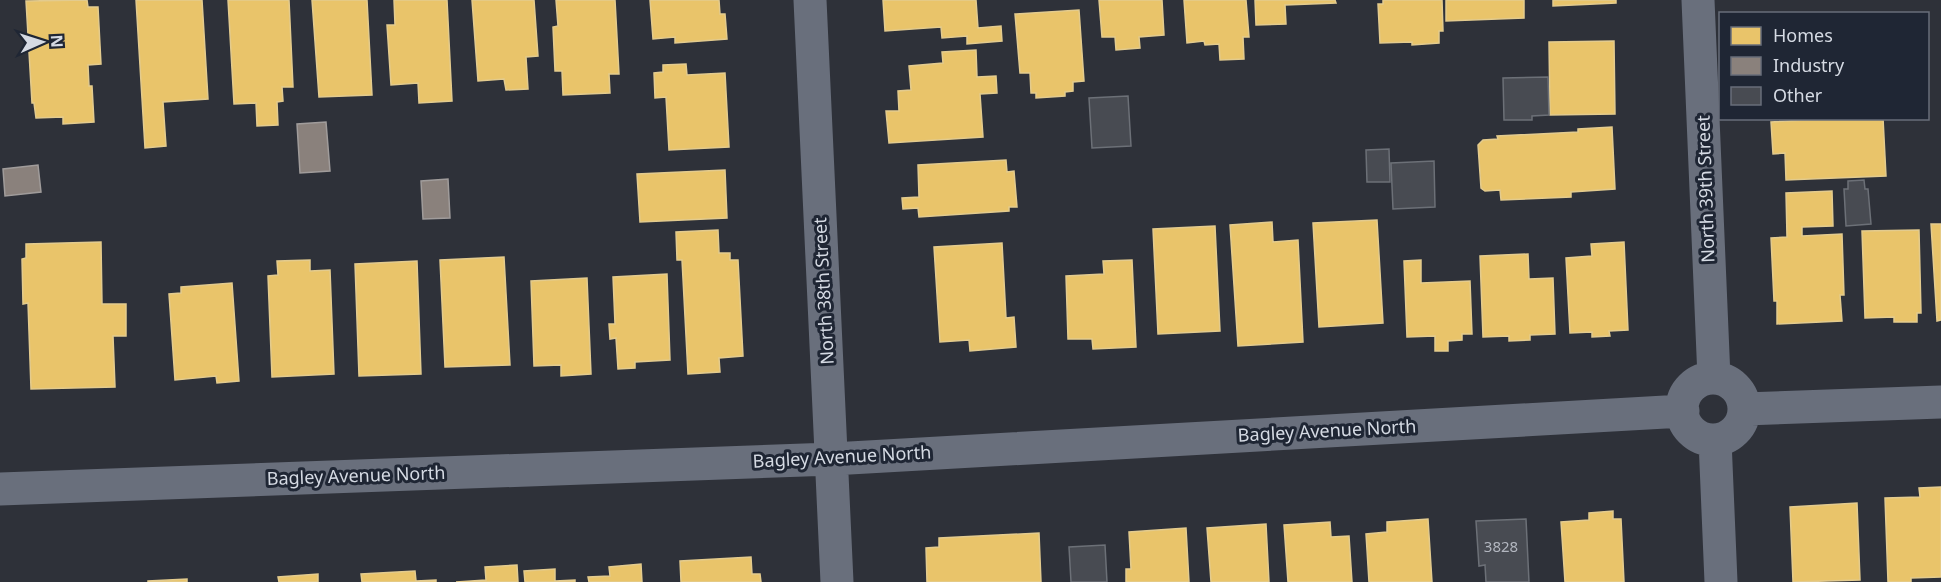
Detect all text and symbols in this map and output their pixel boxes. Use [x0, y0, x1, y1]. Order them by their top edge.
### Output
north arrow [12, 12, 72, 72]
legend [1719, 12, 1929, 120]
text: Homes [1773, 23, 1833, 47]
text: N [46, 34, 68, 48]
text: Industry [1773, 53, 1845, 77]
text: Other [1773, 83, 1823, 107]
street label: North 39th Street [1690, 114, 1720, 263]
street label: North 38th Street [807, 216, 839, 365]
street label: Bagley Avenue North [1237, 413, 1417, 447]
street label: Bagley Avenue North [752, 439, 932, 473]
street label: Bagley Avenue North [266, 460, 446, 490]
house number: 3828 [1484, 536, 1518, 556]

